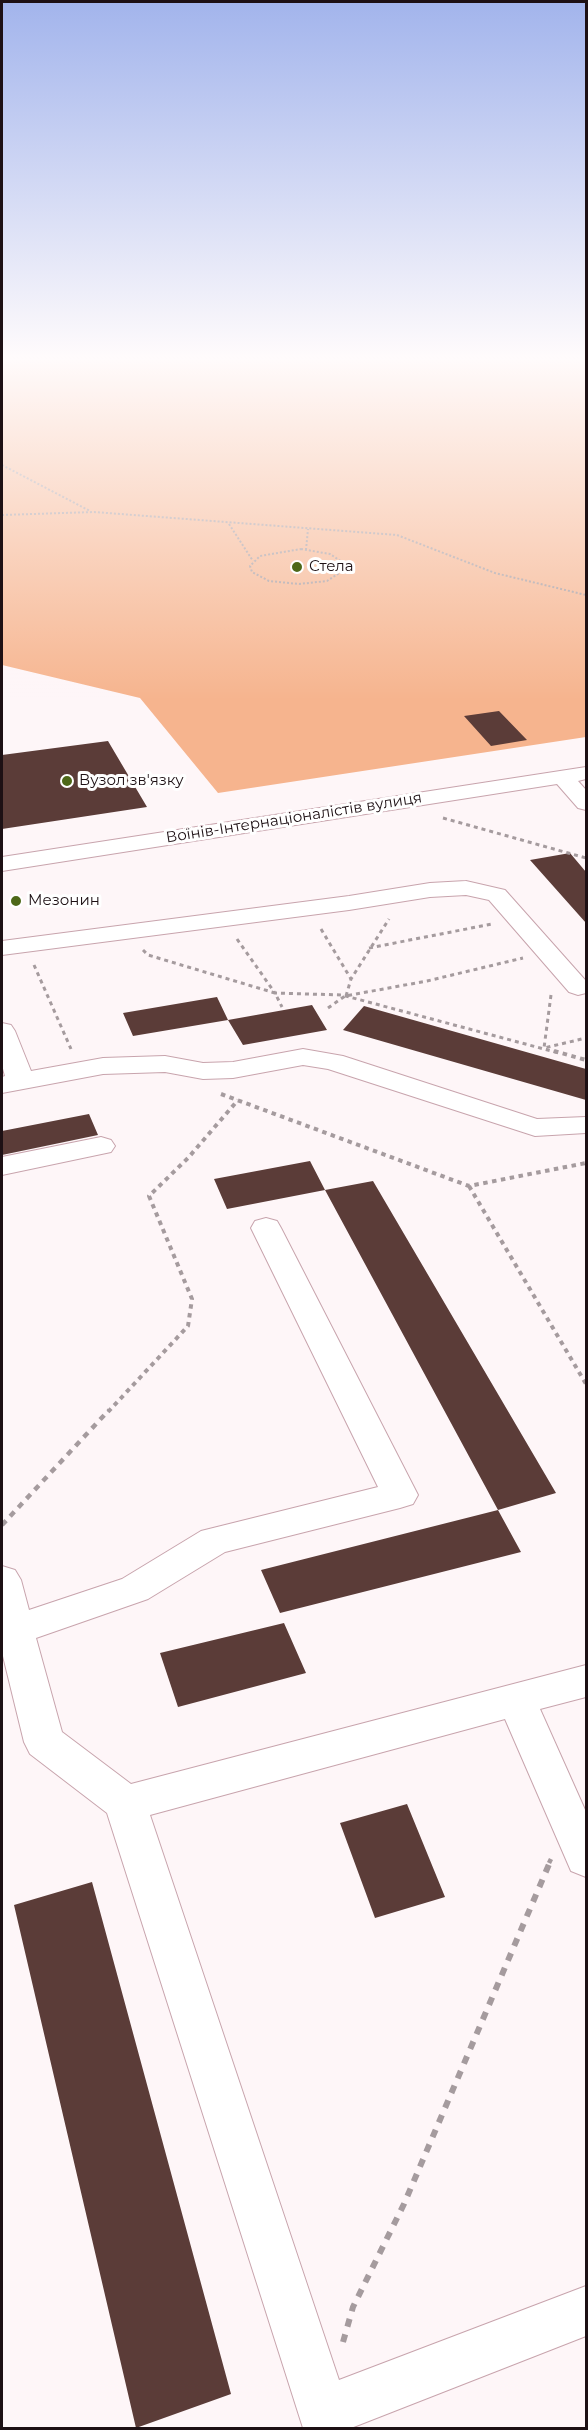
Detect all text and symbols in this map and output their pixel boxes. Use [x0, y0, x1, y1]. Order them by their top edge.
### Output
place label: Стела [309, 558, 354, 576]
marker: Стела [290, 560, 304, 574]
place label: Вузол зв'язку [79, 772, 184, 790]
marker: Вузол зв'язку [60, 774, 74, 788]
street label: Воїнів-Інтернаціоналістів вулиця [165, 789, 423, 847]
place label: Мезонин [28, 892, 100, 910]
marker: Мезонин [9, 894, 23, 908]

